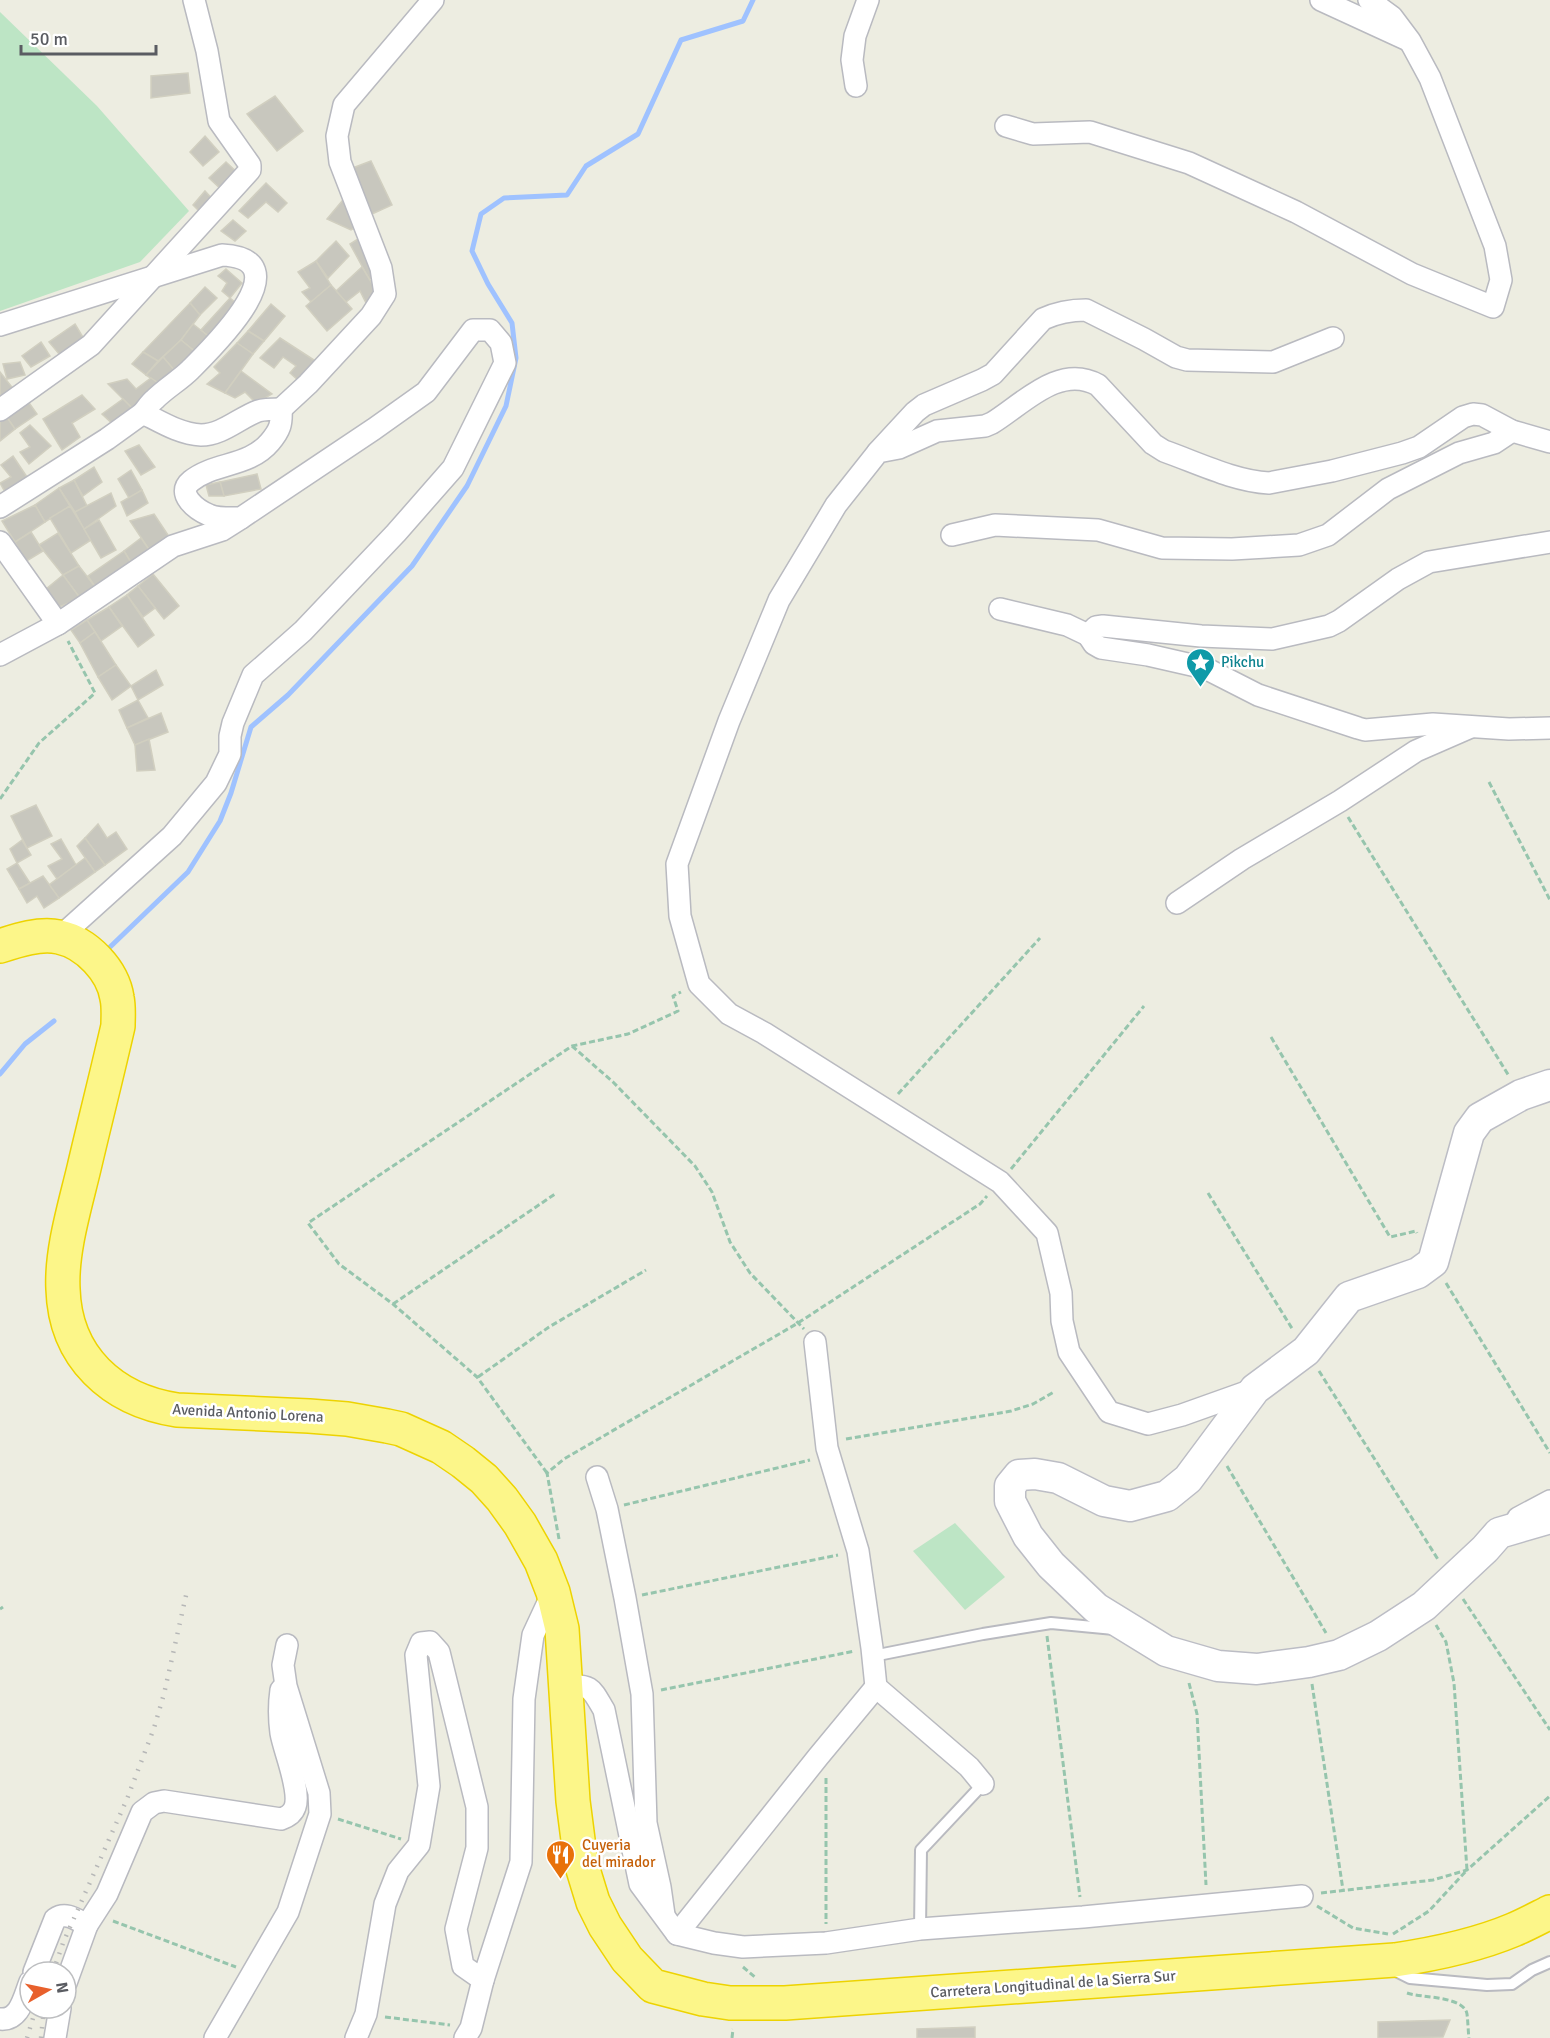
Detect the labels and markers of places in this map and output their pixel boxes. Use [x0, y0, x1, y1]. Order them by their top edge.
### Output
place icon: Pikchu [1184, 646, 1216, 688]
place label: Pikchu [1221, 653, 1264, 671]
place label: Cuyeria del mirador [582, 1836, 656, 1871]
restaurant icon: Cuyeria del mirador [545, 1838, 577, 1880]

